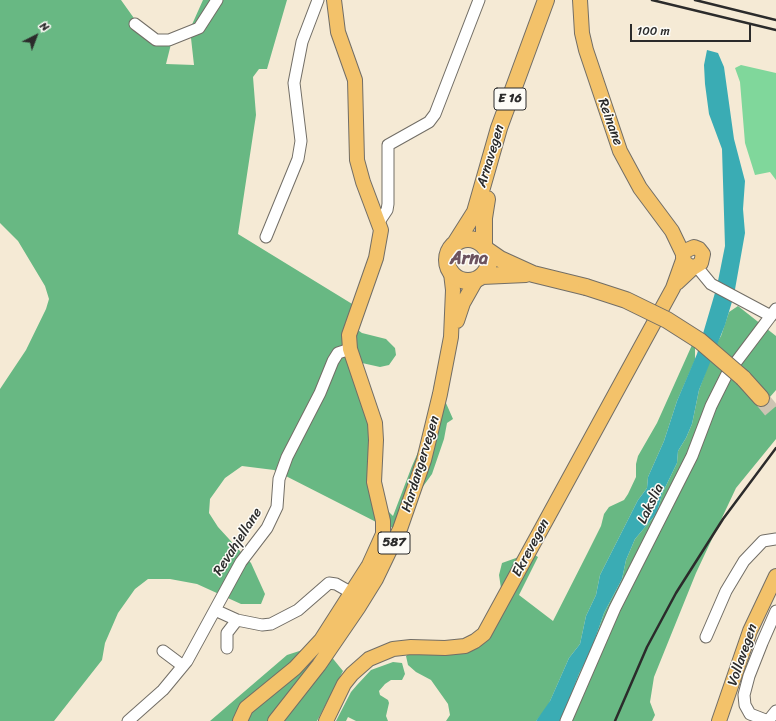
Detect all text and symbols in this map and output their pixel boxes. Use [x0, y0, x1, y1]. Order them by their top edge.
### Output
north arrow [16, 16, 56, 56]
scale bar [632, 16, 753, 42]
text: N [35, 17, 54, 36]
text: 100 m [637, 20, 670, 42]
road number: E 16 [494, 88, 526, 110]
street label: Reinane [594, 96, 626, 148]
street label: Arnavegen [474, 123, 508, 189]
district label: Arna [450, 248, 488, 270]
street label: Hardangervegen [398, 414, 444, 514]
street label: Lakslia [634, 481, 668, 527]
street label: Revahjellane [210, 505, 266, 579]
street label: Ekrevegen [509, 516, 553, 580]
road number: 587 [378, 532, 410, 554]
street label: Vollavegen [725, 622, 761, 688]

